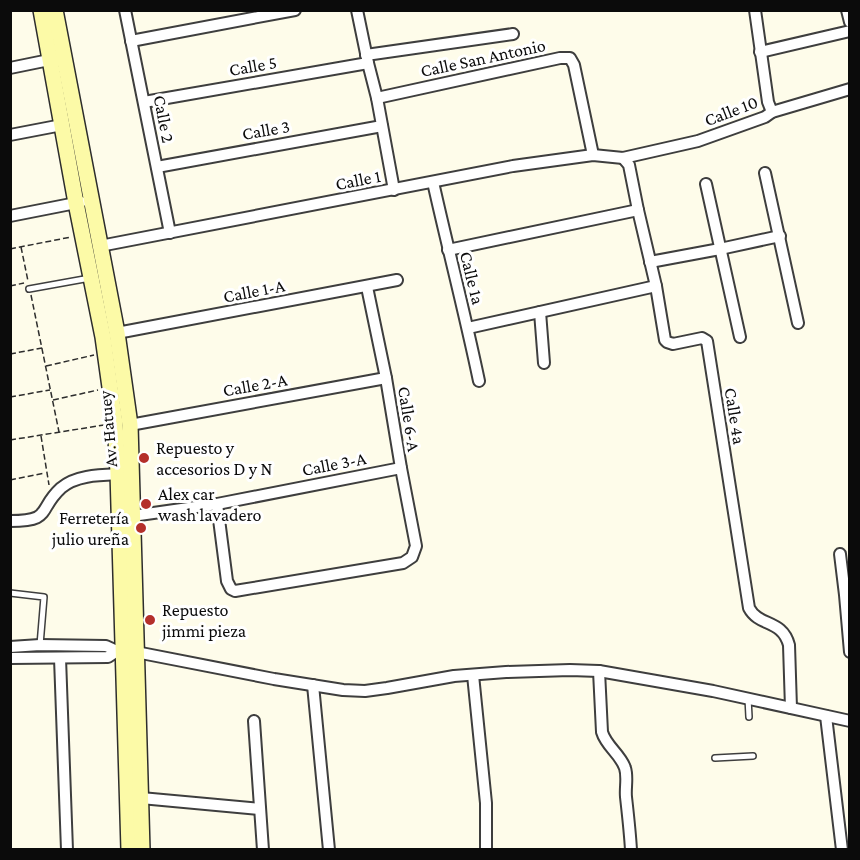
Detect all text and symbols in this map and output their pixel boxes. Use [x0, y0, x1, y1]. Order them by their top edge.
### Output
street label: Calle San Antonio [419, 35, 547, 81]
street label: Calle 5 [228, 52, 278, 80]
street label: Calle 10 [701, 92, 761, 130]
street label: Calle 2 [150, 93, 178, 145]
street label: Calle 3 [241, 116, 291, 144]
street label: Calle 1 [334, 166, 382, 194]
street label: Calle 1a [456, 249, 488, 307]
street label: Calle 1-A [222, 275, 287, 307]
street label: Calle 2-A [221, 369, 289, 400]
street label: Calle 6-A [394, 385, 424, 454]
street label: Calle 4a [721, 386, 749, 446]
street label: Av. Hatuey [95, 389, 121, 468]
place label: Repuesto y accesorios D y N [156, 438, 273, 479]
street label: Calle 3-A [300, 448, 368, 480]
marker: Repuesto y accesorios D y N [137, 451, 151, 465]
place label: Alex car wash lavadero [158, 484, 261, 525]
marker: Alex car wash lavadero [139, 497, 153, 511]
place label: Ferretería julio ureña [51, 508, 129, 550]
marker: Ferretería julio ureña [134, 521, 148, 535]
place label: Repuesto jimmi pieza [161, 600, 246, 642]
marker: Repuesto jimmi pieza [143, 613, 157, 627]

